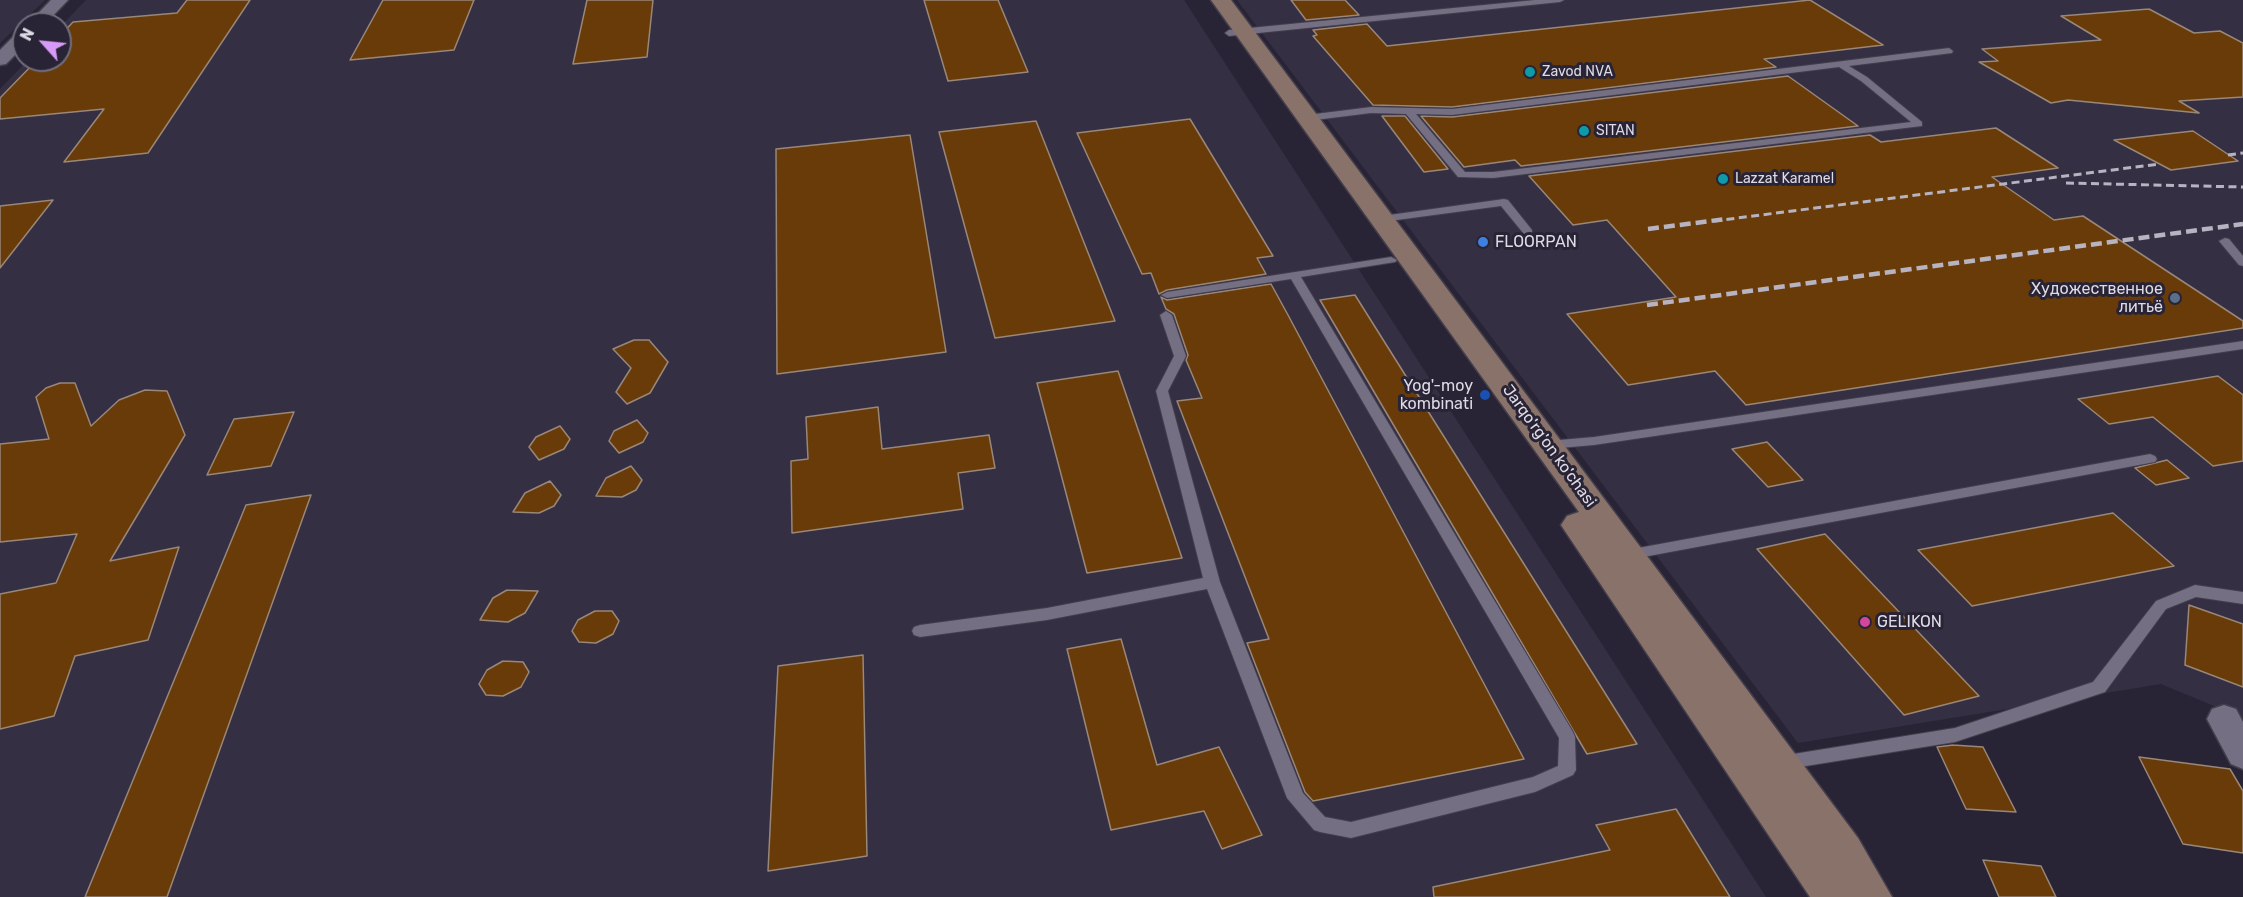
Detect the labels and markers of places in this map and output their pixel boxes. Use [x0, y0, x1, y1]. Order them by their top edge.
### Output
place label: Zavod NVA [1542, 64, 1613, 80]
marker: Zavod NVA [1523, 65, 1537, 79]
place label: SITAN [1596, 123, 1635, 139]
marker: SITAN [1577, 124, 1591, 138]
place label: Lazzat Karamel [1735, 171, 1834, 187]
marker: Lazzat Karamel [1716, 172, 1730, 186]
place label: FLOORPAN [1495, 232, 1577, 252]
marker: FLOORPAN [1476, 235, 1490, 249]
place label: Художественное литьё [2031, 279, 2163, 317]
marker: Художественное литьё [2168, 291, 2182, 305]
place label: Yog'-moy kombinati [1400, 376, 1473, 414]
marker: Yog'-moy kombinati [1478, 388, 1492, 402]
place label: GELIKON [1877, 612, 1942, 632]
marker: GELIKON [1858, 615, 1872, 629]

